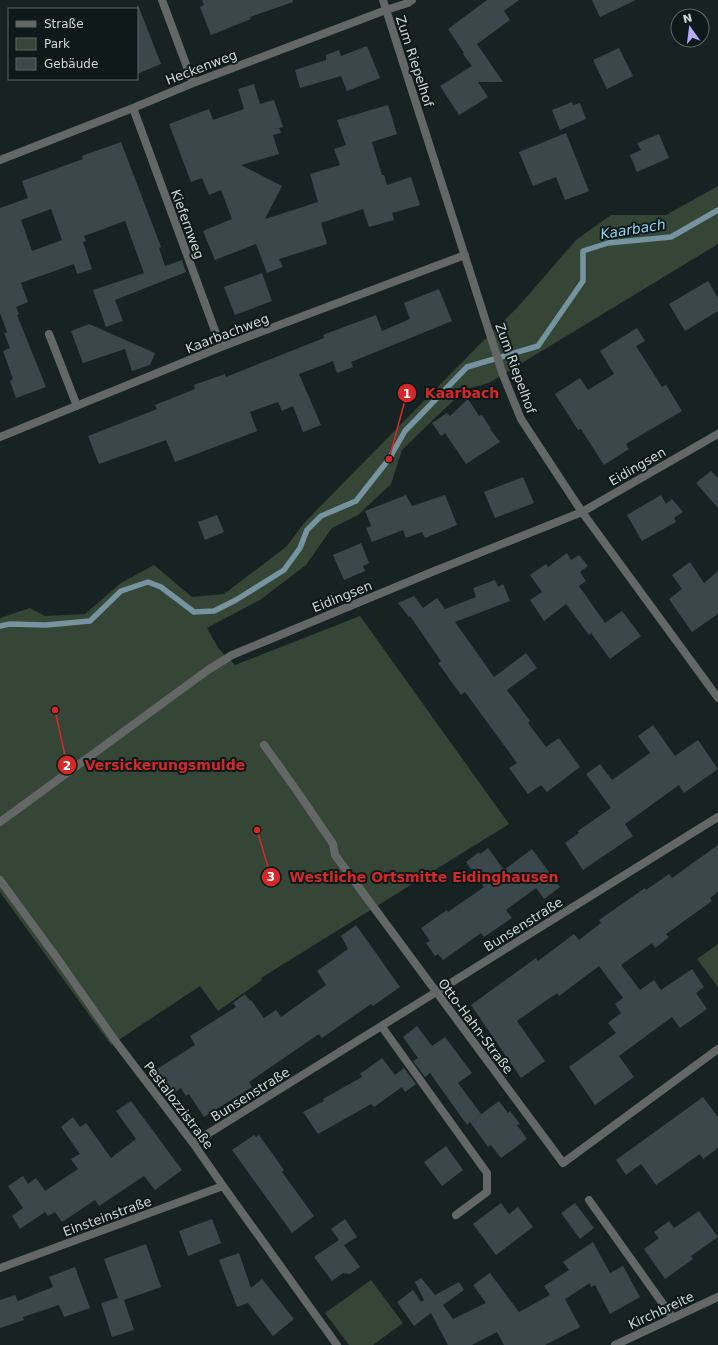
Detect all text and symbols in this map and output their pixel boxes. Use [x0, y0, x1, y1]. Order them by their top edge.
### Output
legend [8, 8, 138, 80]
north arrow [670, 8, 710, 48]
text: N [682, 11, 694, 26]
street label: Zum Riepelhof [393, 14, 436, 109]
text: Straße [44, 17, 84, 31]
text: Park [44, 37, 70, 51]
street label: Heckenweg [163, 47, 239, 88]
text: Gebäude [44, 57, 98, 71]
street label: Kiefernweg [168, 187, 207, 261]
water label: Kaarbach [599, 216, 667, 242]
street label: Kaarbachweg [183, 311, 271, 356]
street label: Zum Riepelhof [492, 321, 539, 416]
callout: Kaarbach [397, 380, 508, 406]
text: Kaarbach [425, 385, 499, 401]
text: 1 [403, 387, 411, 401]
street label: Eidingsen [606, 444, 668, 489]
street label: Eidingsen [310, 578, 374, 615]
callout: Versickerungsmulde [57, 752, 253, 778]
text: Versickerungsmulde [85, 757, 245, 773]
text: 2 [63, 759, 71, 773]
callout: Westliche Ortsmitte Eidinghausen [261, 864, 567, 890]
text: Westliche Ortsmitte Eidinghausen [289, 869, 559, 885]
text: 3 [267, 870, 275, 884]
street label: Bunsenstraße [481, 894, 565, 955]
street label: Otto-Hahn-Straße [435, 976, 516, 1077]
street label: Pestalozzistraße [141, 1059, 216, 1152]
street label: Bunsenstraße [208, 1064, 292, 1125]
street label: Einsteinstraße [61, 1193, 154, 1239]
street label: Kirchbreite [626, 1289, 696, 1332]

